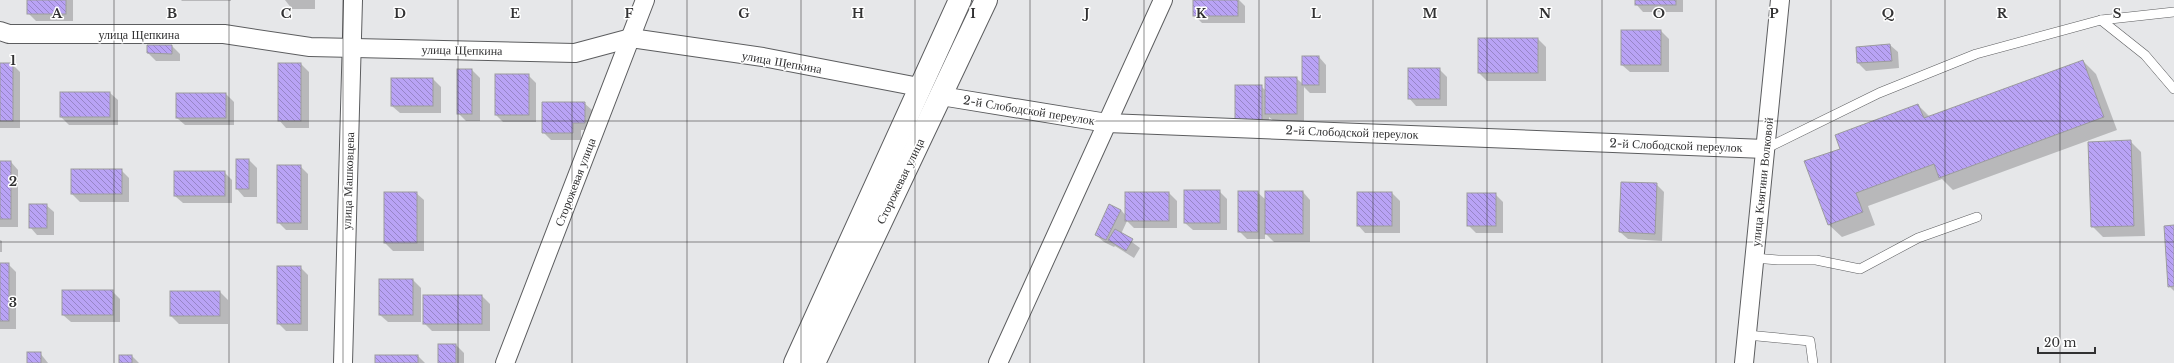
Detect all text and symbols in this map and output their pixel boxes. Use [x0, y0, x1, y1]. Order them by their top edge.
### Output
text: A [51, 5, 63, 22]
text: B [167, 5, 177, 22]
text: C [281, 5, 292, 22]
text: D [394, 5, 406, 22]
text: E [510, 5, 520, 22]
text: F [625, 5, 634, 22]
text: G [738, 5, 750, 22]
text: H [852, 5, 864, 22]
text: I [970, 5, 976, 22]
text: J [1081, 5, 1090, 22]
text: K [1196, 5, 1207, 22]
text: L [1311, 5, 1321, 22]
text: M [1423, 5, 1438, 22]
text: N [1539, 5, 1551, 22]
text: O [1653, 5, 1665, 22]
text: P [1769, 5, 1779, 22]
text: Q [1882, 5, 1895, 22]
text: R [1997, 5, 2009, 22]
text: S [2113, 5, 2122, 22]
street label: улица Щепкина [99, 27, 180, 42]
street label: улица Щепкина [421, 42, 503, 58]
street label: улица Щепкина [741, 48, 824, 77]
text: 1 [10, 52, 16, 69]
street label: 2-й Слободской переулок [962, 92, 1096, 128]
street label: улица Княгини Волковой [1748, 116, 1776, 247]
street label: 2-й Слободской переулок [1285, 122, 1419, 142]
street label: улица Машковцева [339, 131, 357, 230]
street label: Сторожевая улица [551, 135, 599, 228]
street label: Сторожевая улица [873, 135, 928, 226]
street label: 2-й Слободской переулок [1609, 135, 1743, 155]
text: 2 [9, 173, 17, 190]
text: 3 [9, 294, 17, 311]
scale bar [2038, 329, 2095, 355]
text: 20 m [2044, 335, 2076, 350]

